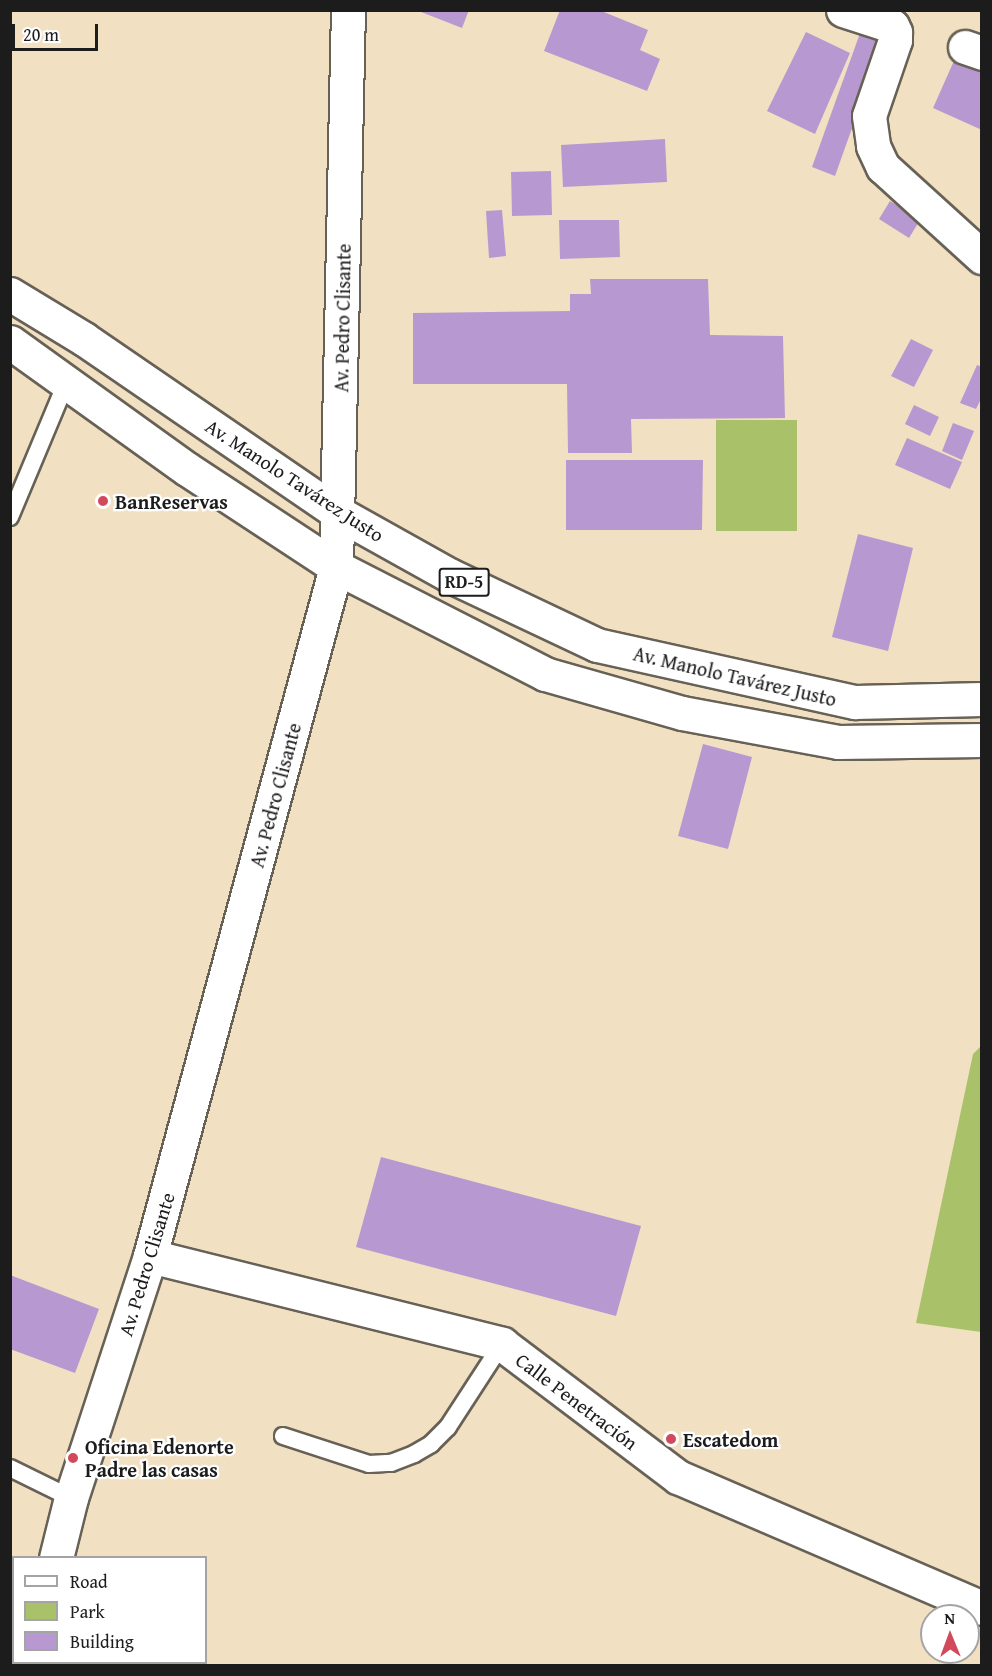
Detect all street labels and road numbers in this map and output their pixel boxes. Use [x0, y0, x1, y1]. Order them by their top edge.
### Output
street label: Av. Pedro Clisante [329, 243, 355, 393]
street label: Av. Manolo Tavárez Justo [201, 413, 389, 547]
road number: RD-5 [438, 567, 490, 597]
street label: Av. Manolo Tavárez Justo [631, 641, 839, 711]
street label: Av. Pedro Clisante [244, 720, 306, 870]
street label: Av. Pedro Clisante [113, 1189, 179, 1339]
street label: Calle Penetración [511, 1347, 643, 1455]

